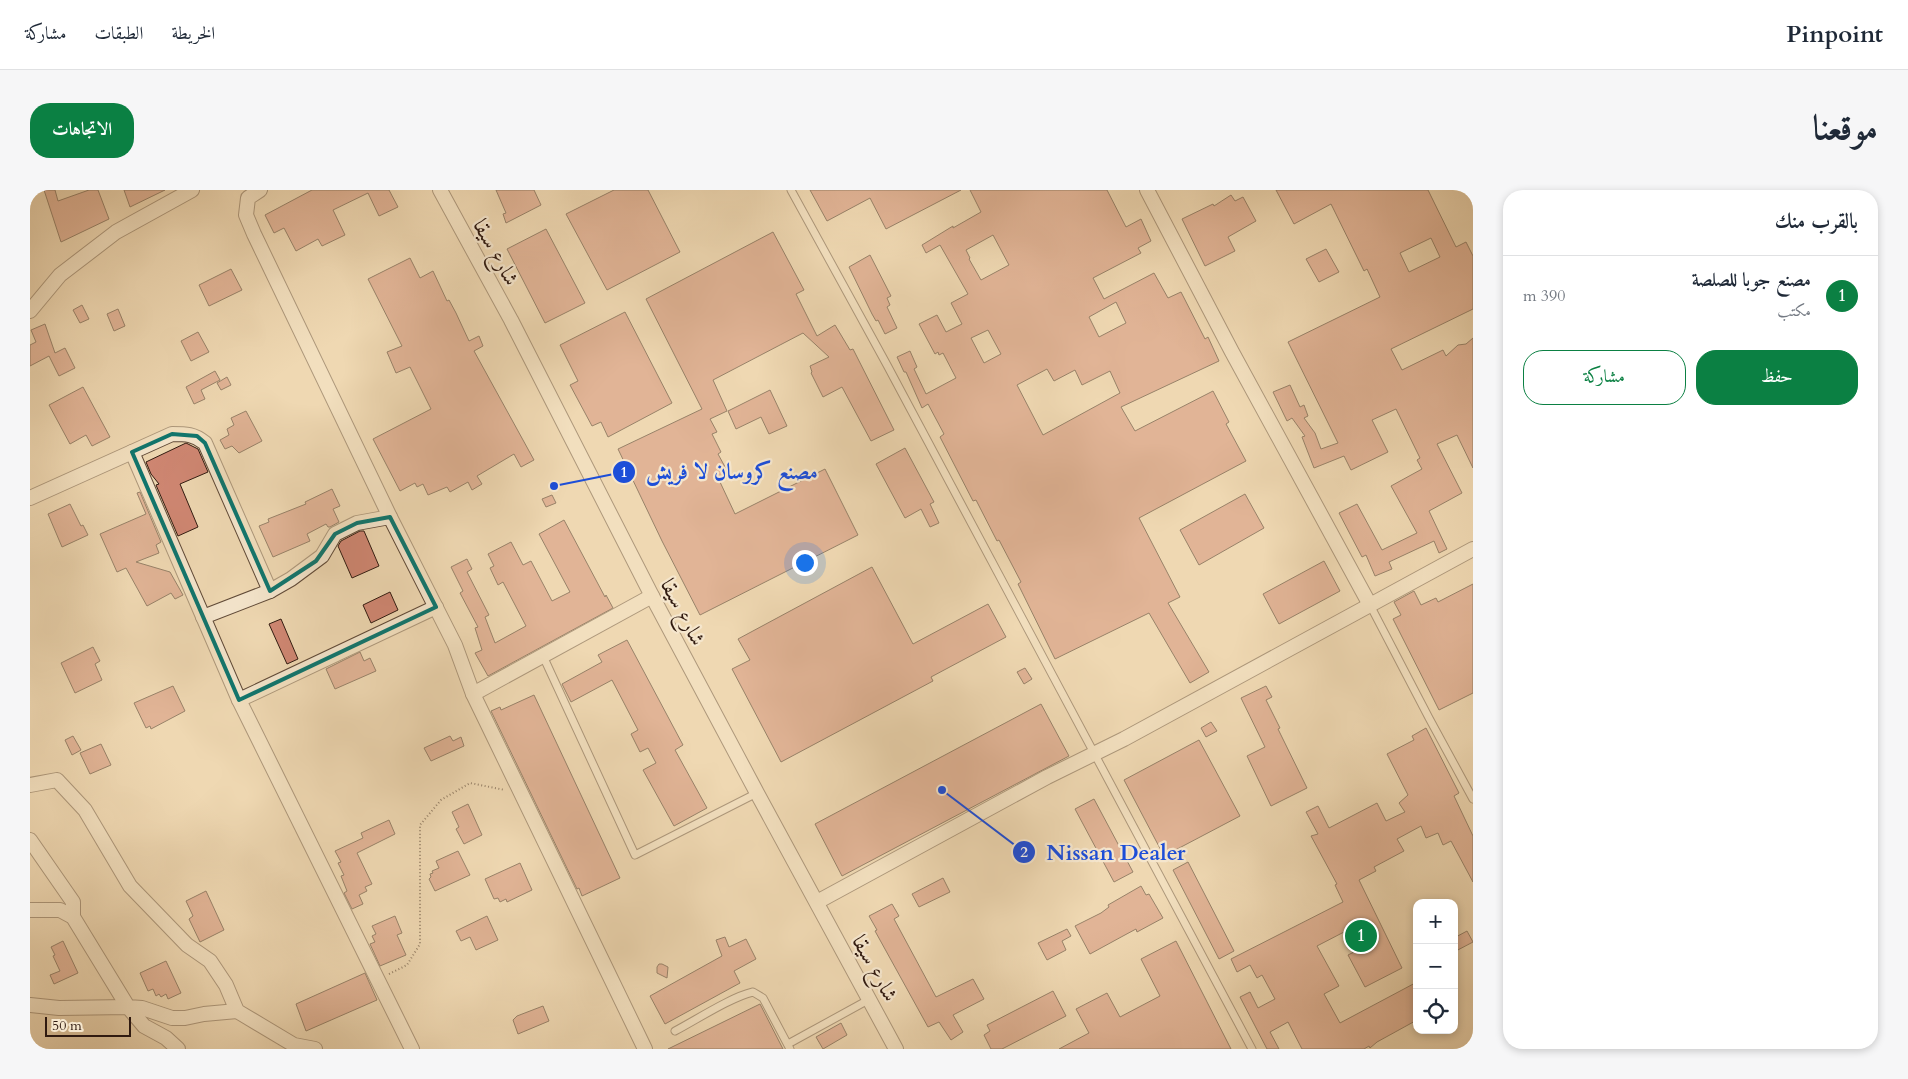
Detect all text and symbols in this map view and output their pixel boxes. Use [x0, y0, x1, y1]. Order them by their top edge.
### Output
text: Pinpoint [1786, 18, 1883, 51]
text: مشاركة [25, 21, 66, 46]
text: الطبقات [94, 21, 143, 46]
text: الخريطة [171, 21, 215, 46]
button: الاتجاهات [30, 103, 134, 158]
text: موقعنا [1813, 104, 1878, 152]
text: بالقرب منك [1775, 207, 1858, 236]
street label: شارع سيقا [463, 214, 526, 292]
text: مصنع جوبا للصلصة [1692, 267, 1811, 293]
text: 390 m [1523, 285, 1565, 307]
text: 1 [1838, 285, 1846, 307]
text: مكتب [1777, 300, 1811, 322]
button: مشاركة [1523, 350, 1686, 405]
button: حفظ [1696, 350, 1858, 405]
callout: مصنع كروسان لا فريش [611, 453, 828, 490]
text: مصنع كروسان لا فريش [646, 457, 818, 492]
text: 1 [620, 462, 628, 482]
your location [792, 550, 818, 576]
street label: شارع سيقا [650, 574, 712, 652]
callout: Nissan Dealer [1012, 834, 1196, 871]
text: Nissan Dealer [1046, 838, 1186, 868]
text: 2 [1020, 842, 1028, 862]
map controls [1413, 899, 1458, 1034]
button: + [1413, 899, 1458, 944]
pin: 1 [1345, 917, 1377, 955]
street label: شارع سيقا [842, 930, 905, 1008]
button: − [1413, 944, 1458, 989]
button: locate [1413, 989, 1458, 1034]
scale bar [45, 1014, 131, 1037]
text: 50 m [52, 1016, 82, 1035]

